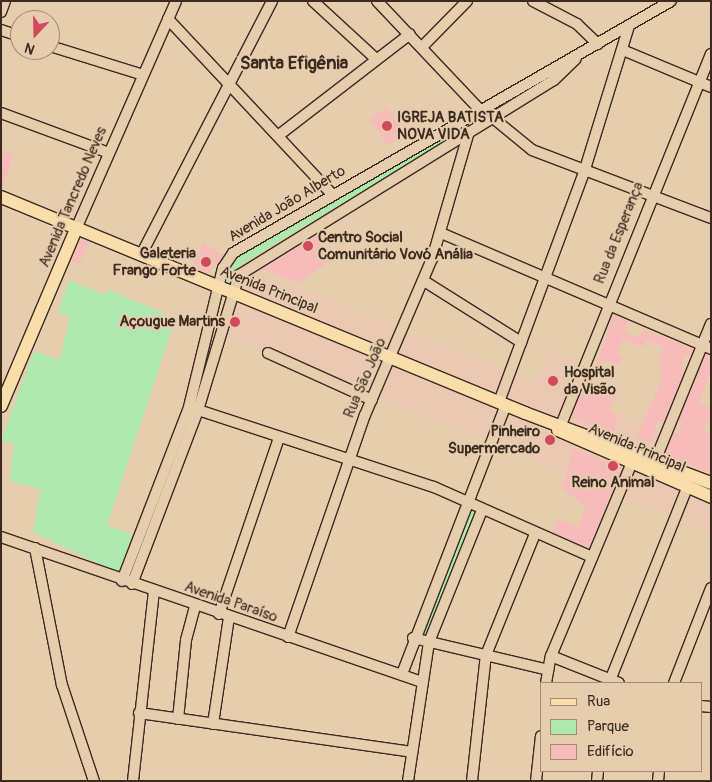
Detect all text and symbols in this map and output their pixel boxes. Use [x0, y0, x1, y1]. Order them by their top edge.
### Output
north arrow [10, 10, 60, 60]
text: N [22, 39, 37, 58]
district label: Santa Efigênia [240, 53, 348, 75]
place label: IGREJA BATISTA NOVA VIDA [397, 108, 504, 143]
marker: IGREJA BATISTA NOVA VIDA [381, 120, 393, 132]
street label: Avenida Tancredo Neves [35, 124, 111, 270]
street label: Avenida João Alberto [225, 162, 349, 246]
street label: Rua da Esperança [590, 179, 648, 287]
place label: Centro Social Comunitário Vovó Anália [318, 228, 473, 263]
marker: Centro Social Comunitário Vovó Anália [302, 240, 314, 252]
place label: Galeteria Frango Forte [113, 244, 196, 279]
marker: Galeteria Frango Forte [200, 256, 212, 268]
street label: Avenida Principal [218, 262, 320, 318]
place label: Açougue Martins [120, 313, 225, 331]
marker: Açougue Martins [229, 316, 241, 328]
street label: Rua São João [340, 335, 390, 421]
place label: Hospital da Visão [564, 363, 616, 398]
marker: Hospital da Visão [546, 374, 560, 388]
street label: Avenida Principal [586, 419, 688, 477]
place label: Pinheiro Supermercado [448, 422, 540, 457]
marker: Pinheiro Supermercado [544, 434, 556, 446]
marker: Reino Animal [607, 460, 619, 472]
place label: Reino Animal [571, 474, 655, 492]
street label: Avenida Paraíso [182, 578, 280, 626]
legend [540, 682, 702, 772]
text: Rua [587, 692, 610, 711]
text: Parque [587, 717, 629, 736]
text: Edifício [587, 742, 633, 761]

